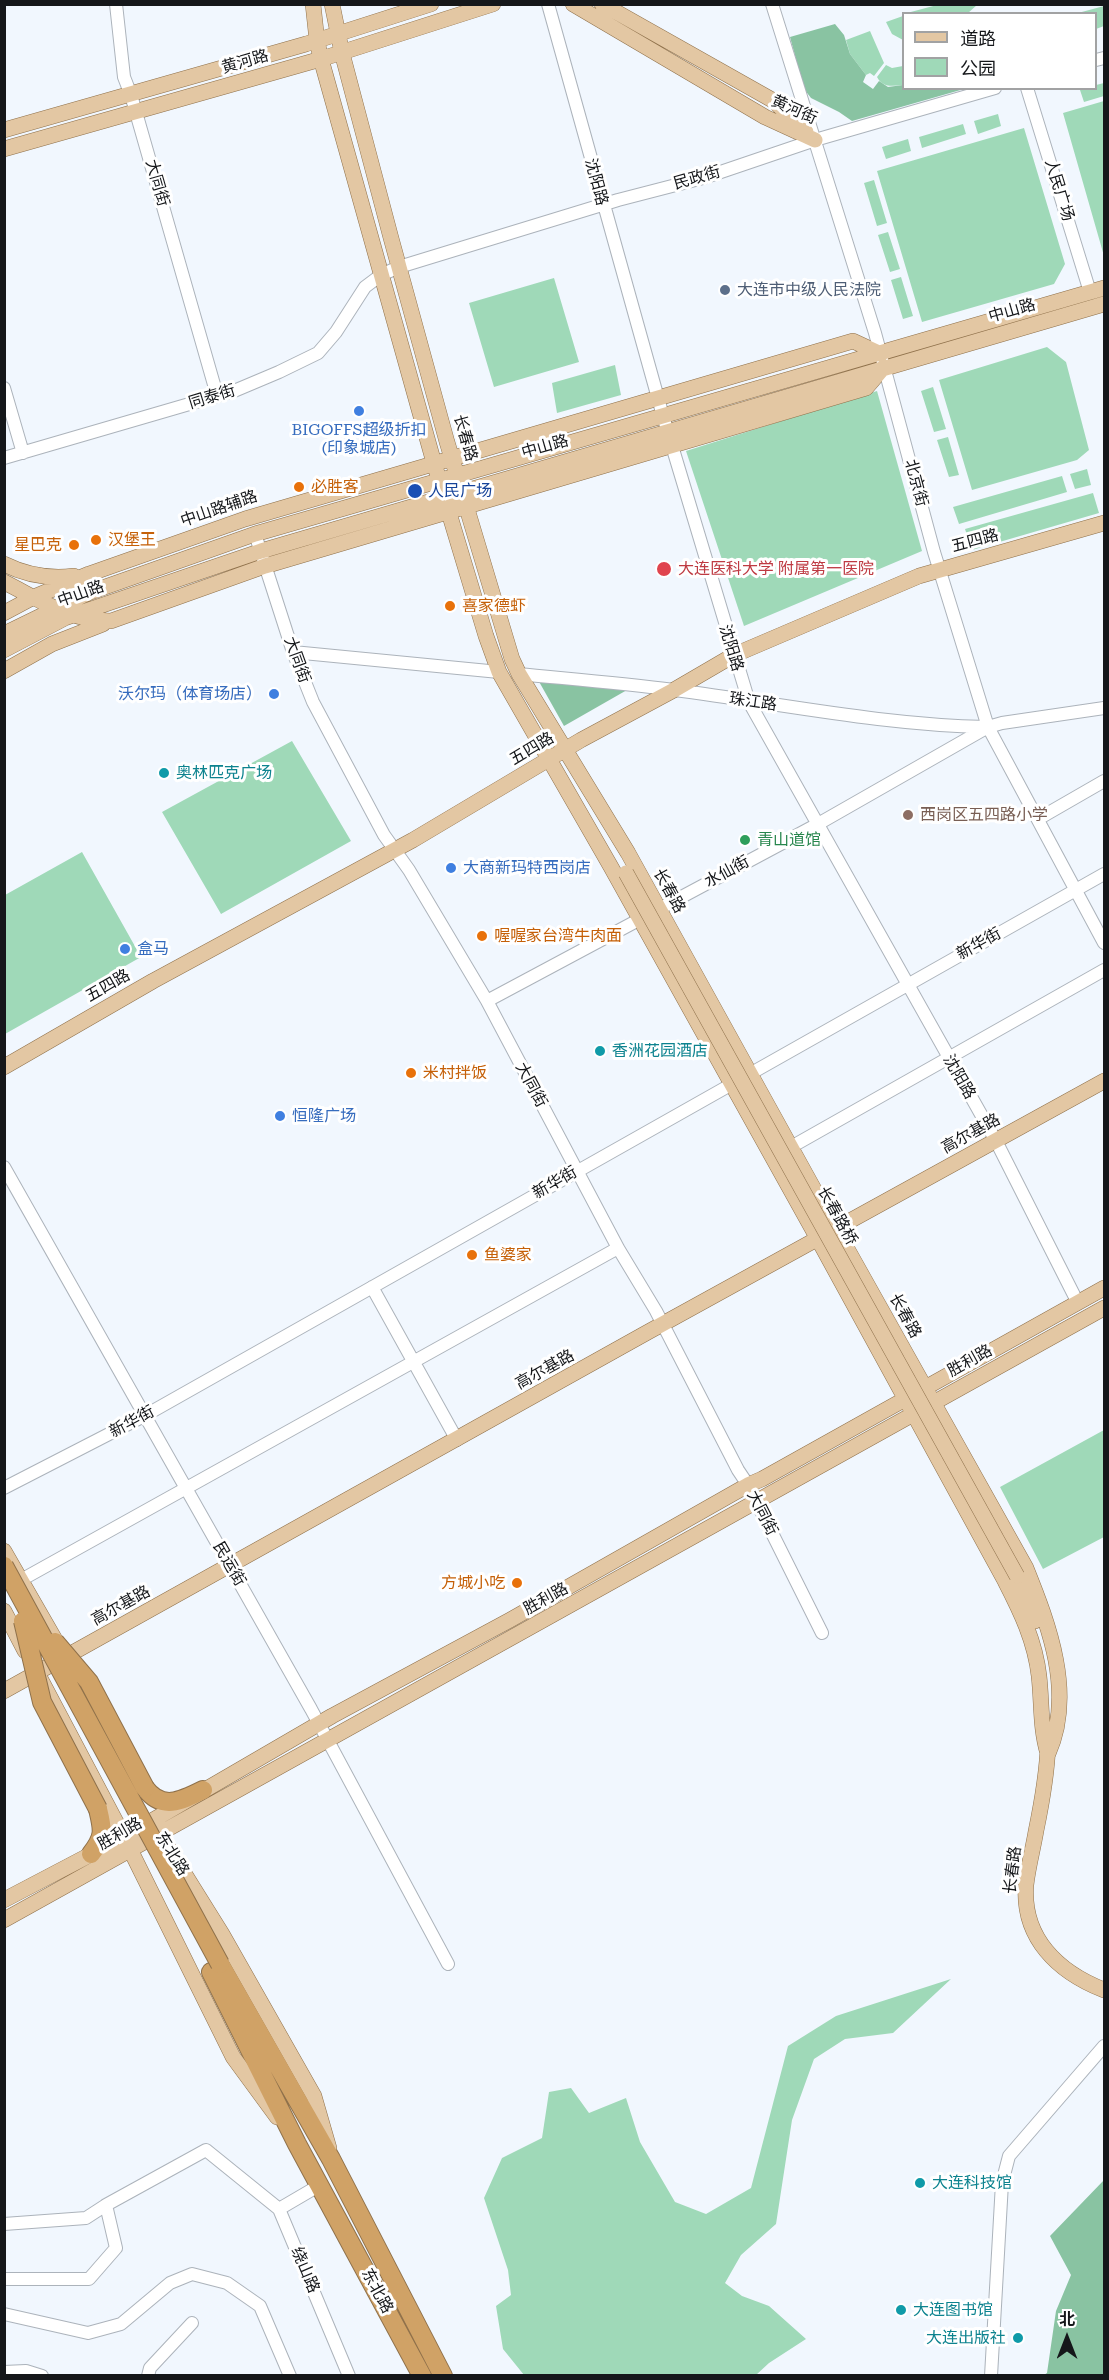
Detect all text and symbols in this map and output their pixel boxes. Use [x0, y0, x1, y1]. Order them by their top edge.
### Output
legend [902, 12, 1097, 90]
text: 道路 [960, 28, 996, 49]
street label: 黄河路 [219, 46, 271, 78]
text: 公园 [960, 58, 996, 79]
street label: 黄河街 [768, 91, 820, 129]
street label: 沈阳路 [581, 156, 611, 208]
street label: 大同街 [141, 157, 173, 209]
street label: 人民广场 [1040, 157, 1078, 223]
street label: 民政街 [671, 162, 723, 194]
place label: 大连市中级人民法院 [737, 280, 881, 300]
marker: 大连市中级人民法院 [718, 283, 732, 297]
street label: 中山路 [986, 295, 1038, 327]
street label: 同泰街 [186, 381, 238, 413]
marker: BIGOFFS超级折扣 (印象城店) [352, 404, 366, 418]
street label: 长春路 [449, 412, 481, 464]
place label: BIGOFFS超级折扣 (印象城店) [291, 420, 427, 458]
street label: 中山路 [519, 431, 571, 463]
street label: 北京街 [901, 457, 931, 509]
place label: 必胜客 [311, 477, 359, 497]
marker: 必胜客 [292, 480, 306, 494]
place label: 人民广场 [428, 481, 492, 501]
marker: 人民广场 [406, 482, 424, 500]
street label: 中山路辅路 [178, 487, 260, 531]
street label: 五四路 [949, 526, 1001, 556]
place label: 汉堡王 [108, 530, 156, 550]
marker: 汉堡王 [89, 533, 103, 547]
place label: 星巴克 [14, 535, 62, 555]
marker: 星巴克 [67, 538, 81, 552]
place label: 大连医科大学 附属第一医院 [678, 559, 874, 579]
marker: 大连医科大学 附属第一医院 [655, 560, 673, 578]
street label: 中山路 [55, 577, 107, 611]
place label: 喜家德虾 [462, 596, 526, 616]
marker: 喜家德虾 [443, 599, 457, 613]
street label: 沈阳路 [715, 622, 747, 674]
street label: 大同街 [280, 634, 314, 686]
place label: 沃尔玛（体育场店） [118, 684, 262, 704]
marker: 沃尔玛（体育场店） [267, 687, 281, 701]
street label: 珠江路 [728, 689, 778, 715]
street label: 五四路 [506, 728, 558, 770]
place label: 奥林匹克广场 [176, 763, 272, 783]
marker: 奥林匹克广场 [157, 766, 171, 780]
place label: 西岗区五四路小学 [920, 805, 1048, 825]
marker: 西岗区五四路小学 [901, 808, 915, 822]
place label: 青山道馆 [757, 830, 821, 850]
marker: 青山道馆 [738, 833, 752, 847]
street label: 水仙街 [701, 852, 753, 892]
place label: 大商新玛特西岗店 [463, 858, 591, 878]
marker: 大商新玛特西岗店 [444, 861, 458, 875]
street label: 长春路 [649, 865, 689, 917]
street label: 新华街 [953, 924, 1005, 964]
place label: 喔喔家台湾牛肉面 [494, 926, 622, 946]
marker: 喔喔家台湾牛肉面 [475, 929, 489, 943]
place label: 盒马 [137, 939, 169, 959]
marker: 盒马 [118, 942, 132, 956]
street label: 五四路 [82, 966, 134, 1006]
place label: 香洲花园酒店 [612, 1041, 708, 1061]
marker: 香洲花园酒店 [593, 1044, 607, 1058]
street label: 沈阳路 [939, 1051, 979, 1103]
street label: 大同街 [511, 1059, 551, 1111]
place label: 米村拌饭 [423, 1063, 487, 1083]
marker: 米村拌饭 [404, 1066, 418, 1080]
place label: 恒隆广场 [292, 1106, 356, 1126]
marker: 恒隆广场 [273, 1109, 287, 1123]
street label: 高尔基路 [938, 1110, 1004, 1158]
street label: 新华街 [529, 1163, 581, 1203]
street label: 长春路桥 [813, 1183, 861, 1249]
place label: 鱼婆家 [484, 1245, 532, 1265]
marker: 鱼婆家 [465, 1248, 479, 1262]
street label: 长春路 [885, 1290, 925, 1342]
street label: 胜利路 [944, 1341, 996, 1381]
street label: 高尔基路 [512, 1346, 578, 1394]
street label: 新华街 [106, 1402, 158, 1442]
street label: 大同街 [743, 1487, 781, 1539]
street label: 民运街 [209, 1538, 249, 1590]
place label: 方城小吃 [441, 1573, 505, 1593]
marker: 方城小吃 [510, 1576, 524, 1590]
street label: 胜利路 [520, 1579, 572, 1619]
street label: 高尔基路 [88, 1582, 154, 1630]
street label: 胜利路 [94, 1814, 146, 1854]
street label: 东北路 [151, 1829, 193, 1879]
street label: 长春路 [1001, 1845, 1025, 1895]
place label: 大连科技馆 [932, 2173, 1012, 2193]
marker: 大连科技馆 [913, 2176, 927, 2190]
street label: 绕山路 [287, 2244, 323, 2296]
street label: 东北路 [357, 2265, 397, 2317]
place label: 大连图书馆 [913, 2300, 993, 2320]
marker: 大连图书馆 [894, 2303, 908, 2317]
north arrow [1037, 2308, 1097, 2368]
text: 北 [1059, 2310, 1075, 2329]
place label: 大连出版社 [926, 2328, 1006, 2348]
marker: 大连出版社 [1011, 2331, 1025, 2345]

